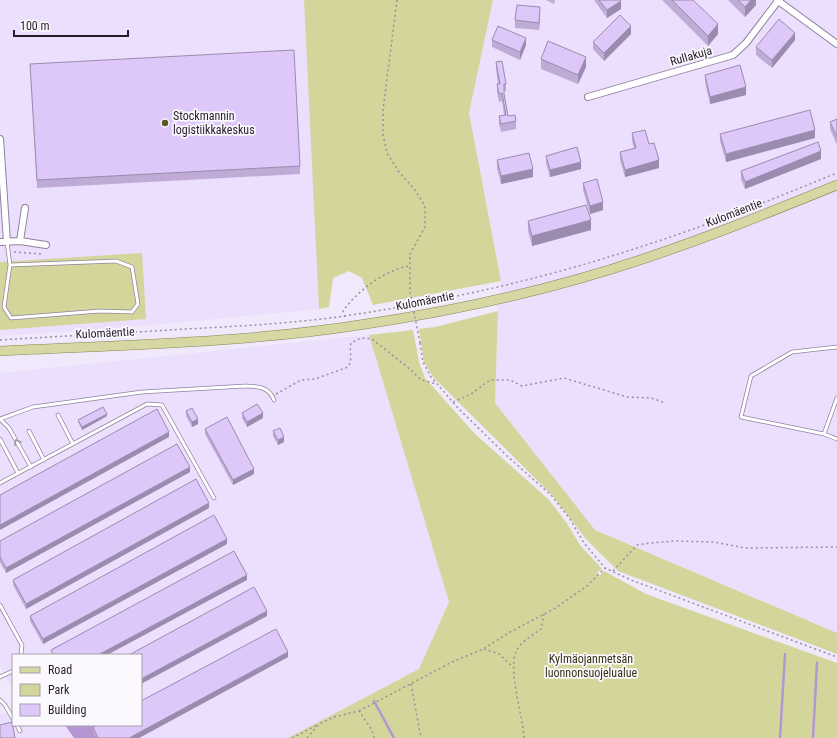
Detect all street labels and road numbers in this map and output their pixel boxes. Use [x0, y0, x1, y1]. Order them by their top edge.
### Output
street label: Rullakuja [668, 43, 714, 69]
street label: Kulomäentie [704, 196, 764, 230]
street label: Kulomäentie [395, 288, 456, 314]
street label: Kulomäentie [75, 324, 135, 342]

